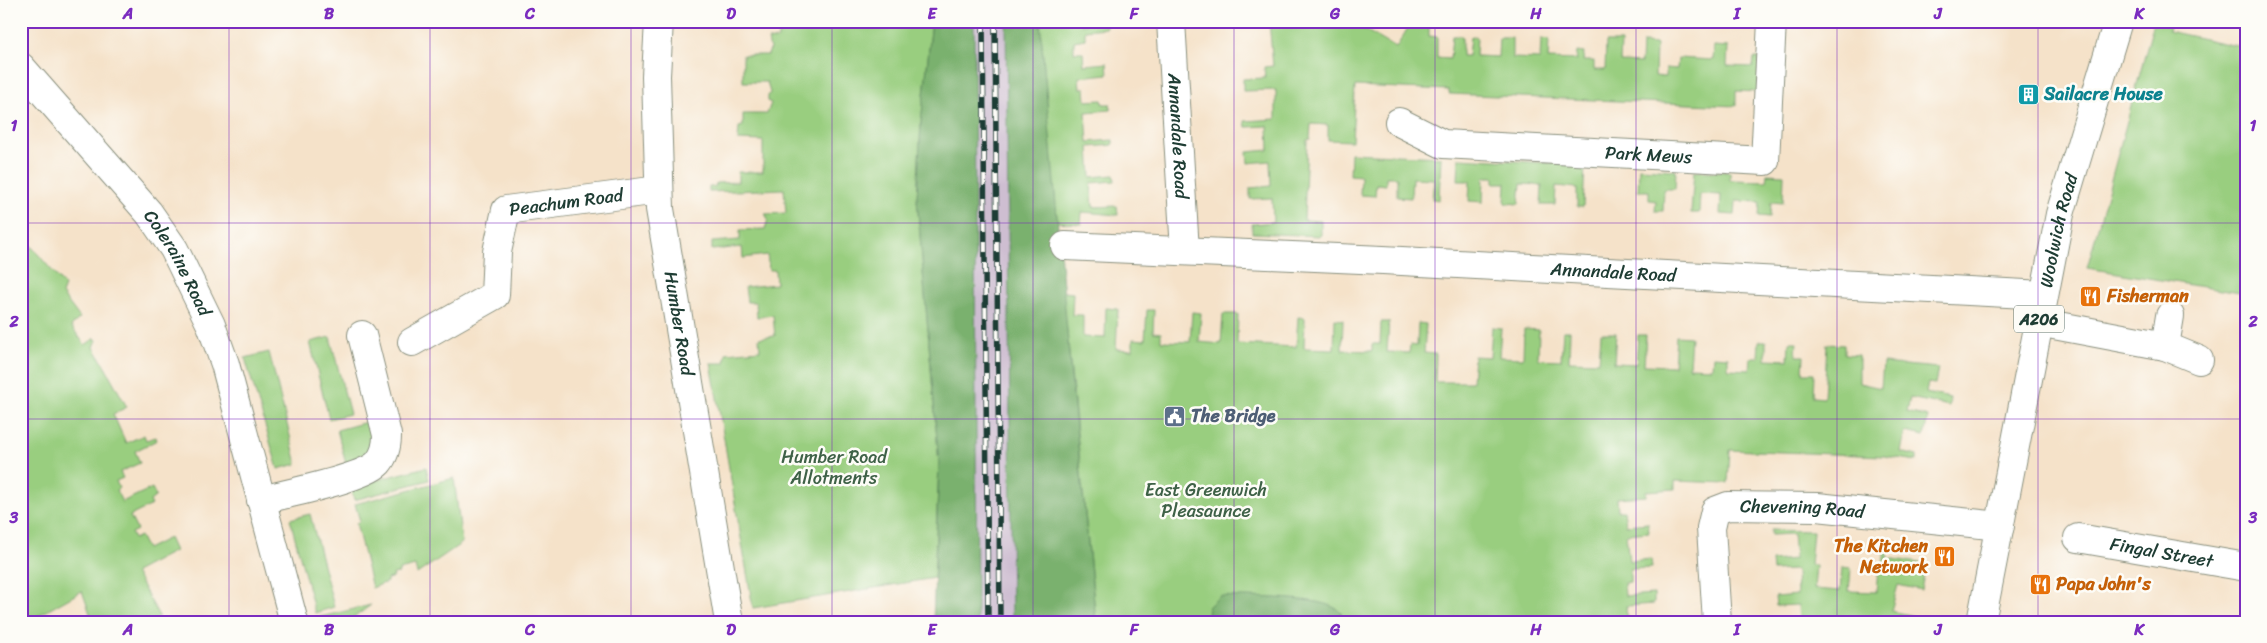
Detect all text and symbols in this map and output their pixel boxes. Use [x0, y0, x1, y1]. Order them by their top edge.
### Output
text: A [122, 0, 133, 28]
text: B [324, 0, 335, 28]
text: C [524, 0, 536, 28]
text: D [726, 0, 736, 28]
text: E [928, 0, 938, 28]
text: F [1129, 0, 1140, 28]
text: G [1329, 0, 1341, 28]
text: H [1529, 0, 1542, 28]
text: I [1733, 0, 1742, 28]
text: J [1933, 0, 1943, 28]
text: K [2133, 0, 2145, 28]
street label: Annandale Road [1158, 71, 1198, 201]
place label: Sailacre House [2043, 78, 2164, 110]
building icon: Sailacre House [2016, 82, 2040, 106]
text: 1 [11, 111, 18, 140]
text: 1 [2250, 111, 2257, 140]
street label: Park Mews [1604, 137, 1694, 173]
street label: Woolwich Road [2030, 168, 2088, 291]
street label: Peachum Road [507, 179, 626, 225]
street label: Coleraine Road [135, 203, 221, 323]
street label: Annandale Road [1549, 253, 1679, 292]
street label: Humber Road [655, 269, 704, 379]
place label: Fisherman [2106, 280, 2189, 312]
restaurant icon: Fisherman [2079, 284, 2103, 308]
road number: A206 [2014, 306, 2064, 332]
text: 2 [8, 307, 19, 336]
text: 2 [2247, 307, 2258, 336]
place label: The Bridge [1191, 400, 1276, 432]
public building icon: The Bridge [1163, 404, 1187, 428]
park label: Humber Road Allotments [781, 441, 888, 494]
park label: East Greenwich Pleasaunce [1145, 474, 1267, 527]
street label: Chevening Road [1740, 490, 1868, 528]
text: 3 [9, 503, 19, 532]
text: 3 [2248, 503, 2258, 532]
street label: Fingal Street [2108, 528, 2217, 577]
place label: The Kitchen Network [1834, 530, 1928, 583]
restaurant icon: The Kitchen Network [1932, 544, 1956, 568]
place label: Papa John's [2056, 568, 2151, 600]
restaurant icon: Papa John's [2028, 572, 2052, 596]
text: A [122, 615, 133, 643]
text: B [324, 615, 335, 643]
text: C [524, 615, 536, 643]
text: D [726, 615, 736, 643]
text: E [928, 615, 938, 643]
text: F [1129, 615, 1140, 643]
text: G [1329, 615, 1341, 643]
text: H [1529, 615, 1542, 643]
text: I [1733, 615, 1742, 643]
text: J [1933, 615, 1943, 643]
text: K [2133, 615, 2145, 643]

